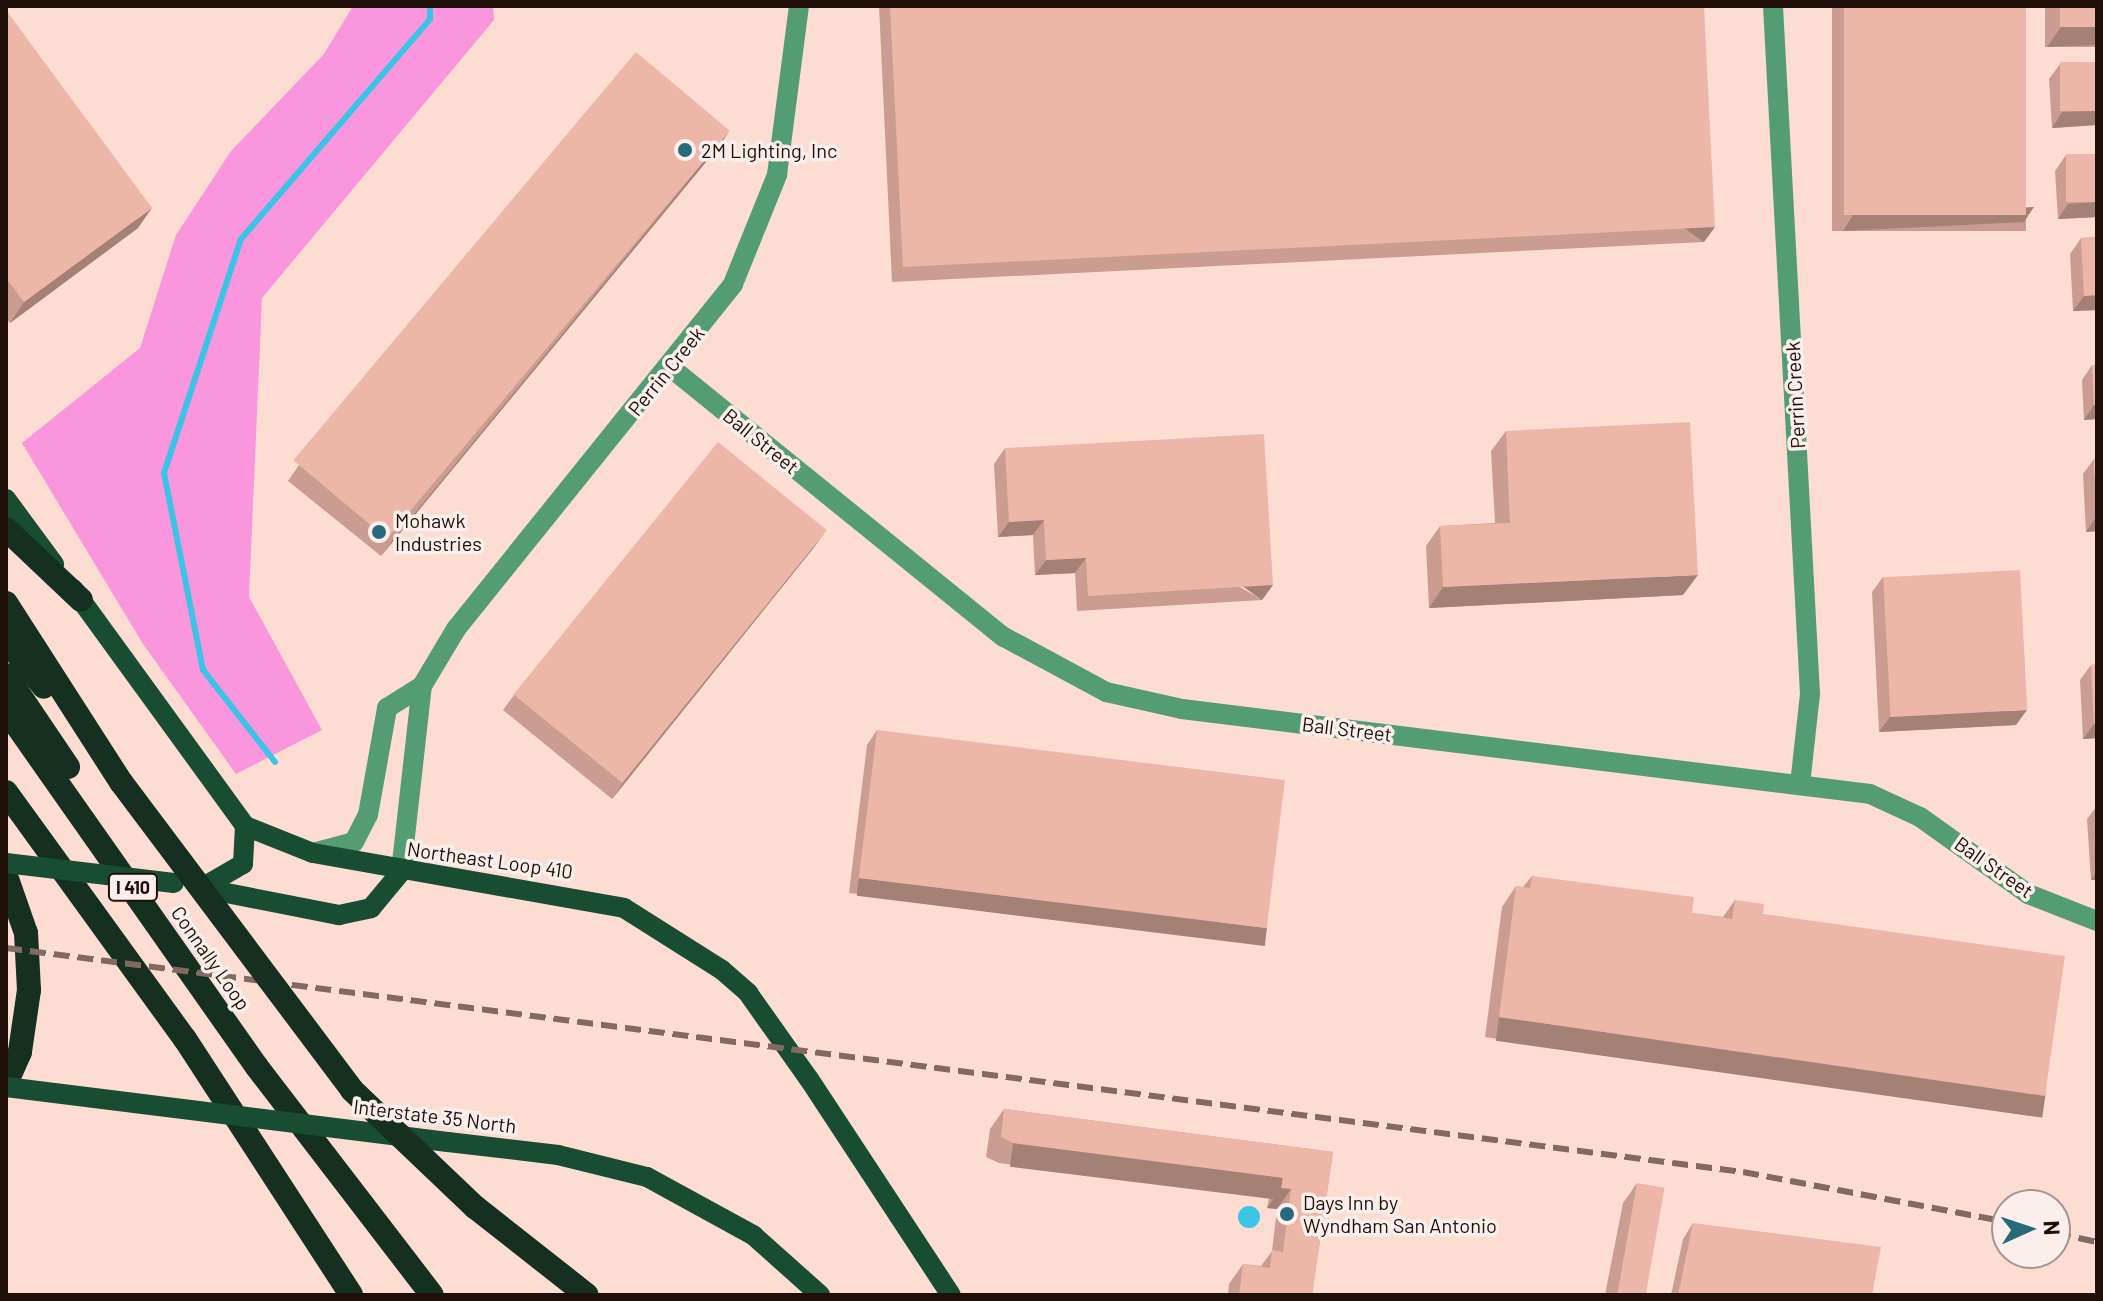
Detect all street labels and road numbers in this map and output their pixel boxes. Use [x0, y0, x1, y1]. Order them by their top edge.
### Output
street label: Perrin Creek [623, 322, 709, 420]
street label: Perrin Creek [1780, 341, 1810, 449]
street label: Ball Street [718, 403, 804, 479]
street label: Ball Street [1301, 712, 1393, 746]
street label: Ball Street [1950, 831, 2038, 903]
street label: Northeast Loop 410 [406, 836, 574, 884]
road number: I 410 [107, 873, 159, 901]
street label: Connally Loop [166, 901, 256, 1015]
street label: Interstate 35 North [352, 1094, 518, 1138]

